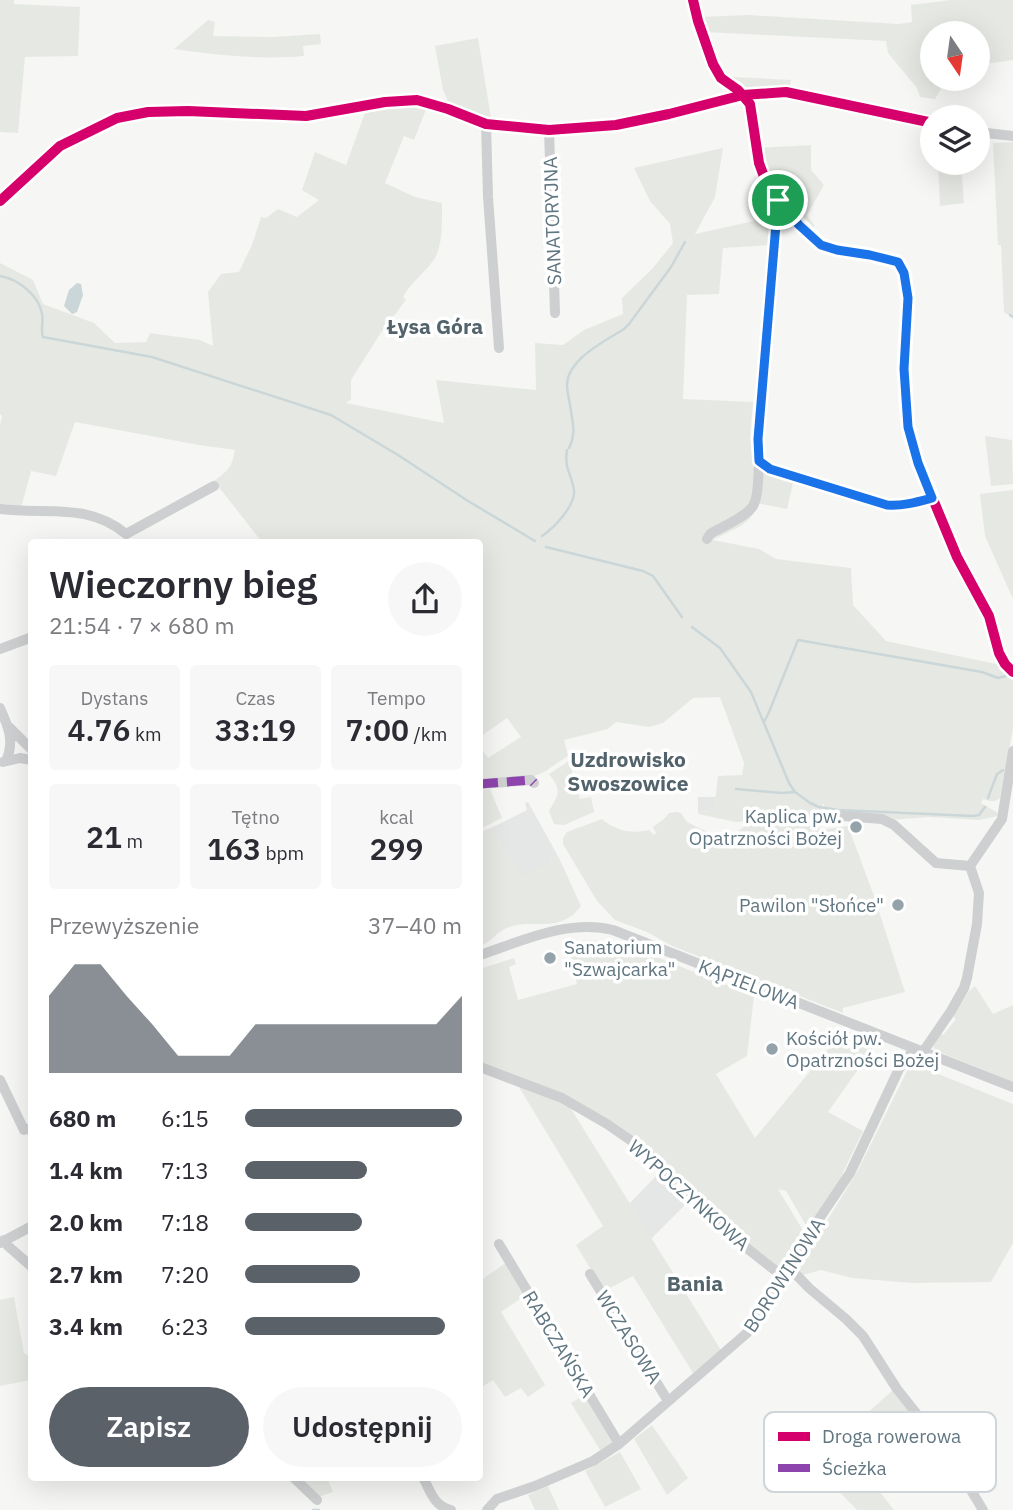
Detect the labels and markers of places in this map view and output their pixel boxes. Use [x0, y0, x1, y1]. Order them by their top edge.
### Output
pin [748, 170, 808, 230]
place label: Kaplica pw. Opatrzności Bożej [689, 804, 842, 850]
marker: Kaplica pw. Opatrzności Bożej [848, 819, 864, 835]
place label: Pawilon "Słońce" [739, 893, 884, 917]
marker: Pawilon "Słońce" [890, 897, 906, 913]
place label: Sanatorium "Szwajcarka" [564, 935, 676, 981]
marker: Sanatorium "Szwajcarka" [542, 950, 558, 966]
place label: Kościół pw. Opatrzności Bożej [786, 1026, 939, 1072]
marker: Kościół pw. Opatrzności Bożej [764, 1041, 780, 1057]

